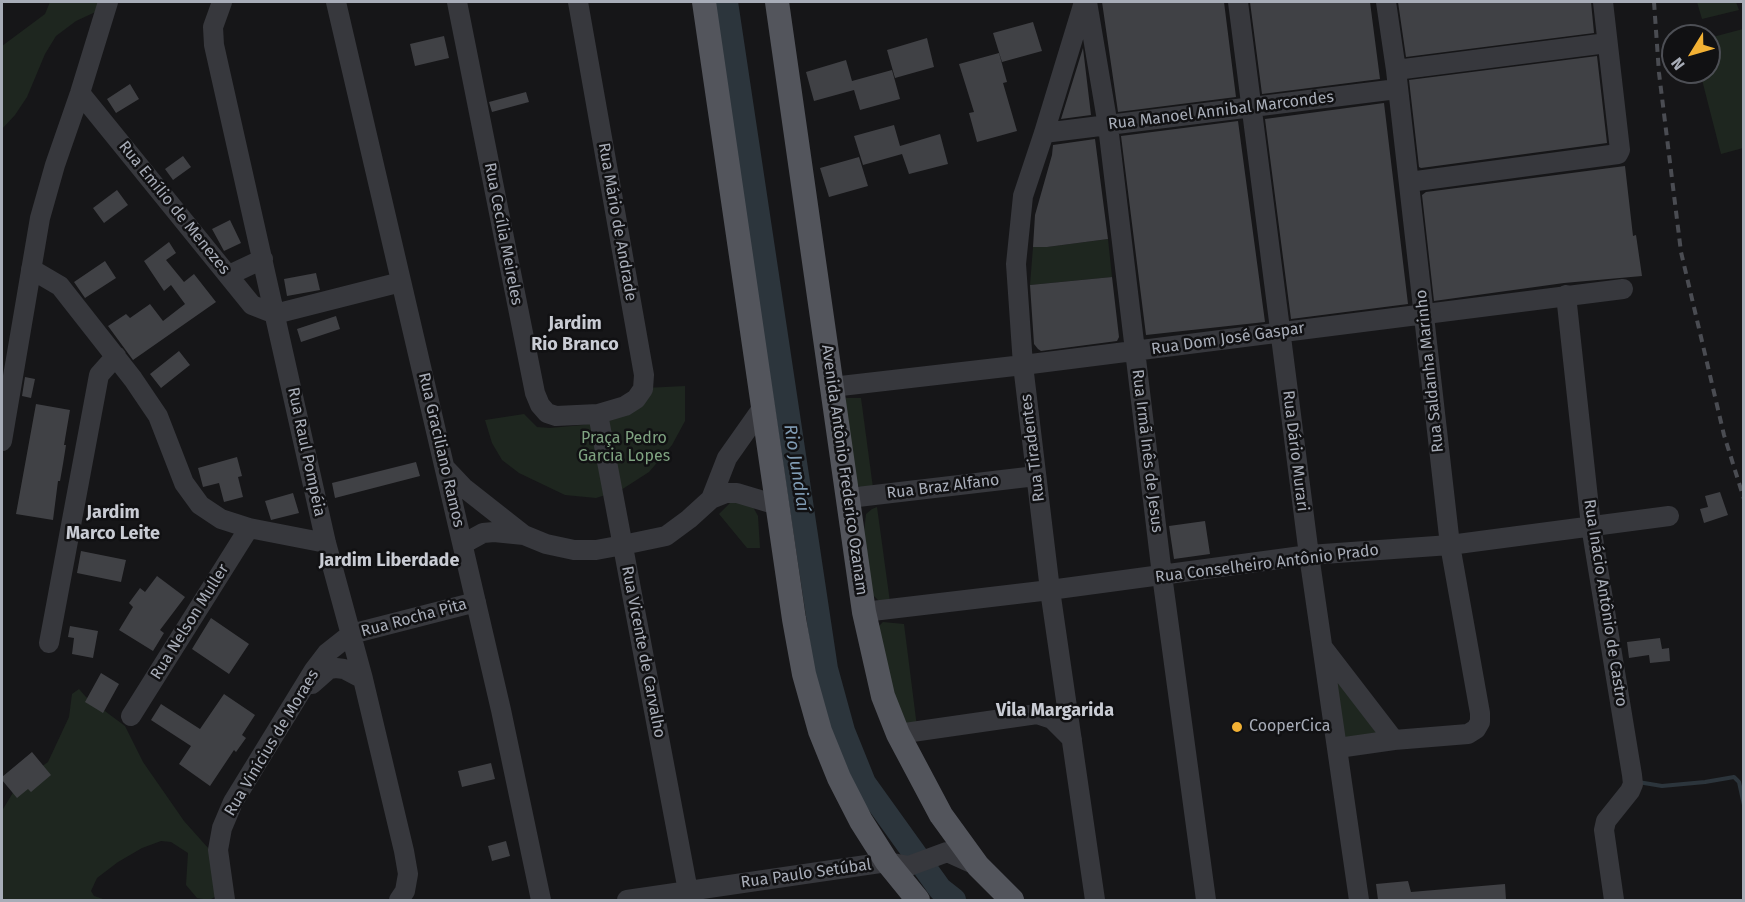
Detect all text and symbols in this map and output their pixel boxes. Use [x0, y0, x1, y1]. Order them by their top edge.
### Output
north arrow [1661, 24, 1721, 84]
text: N [1667, 54, 1689, 74]
street label: Rua Manoel Annibal Marcondes [1107, 88, 1335, 134]
street label: Rua Emílio de Menezes [114, 137, 234, 279]
street label: Rua Mário de Andrade [594, 141, 640, 303]
street label: Rua Cecília Meireles [480, 161, 526, 307]
street label: Rua Saldanha Marinho [1412, 289, 1448, 453]
district label: Jardim Rio Branco [531, 313, 619, 356]
street label: Rua Dom José Gaspar [1150, 319, 1306, 359]
street label: Avenida Antônio Frederico Ozanam [817, 344, 871, 596]
street label: Rua Irmã Inês de Jesus [1127, 368, 1167, 534]
street label: Rua Graciliano Ramos [414, 371, 468, 529]
street label: Rua Raul Pompéia [283, 386, 329, 518]
street label: Rua Dário Murari [1278, 389, 1312, 513]
street label: Rua Tiradentes [1017, 393, 1049, 503]
water label: Rio Jundiaí [778, 423, 814, 513]
park label: Praça Pedro Garcia Lopes [578, 429, 670, 467]
street label: Rua Braz Alfano [886, 471, 1000, 503]
street label: Rua Inácio Antônio de Castro [1579, 498, 1631, 708]
district label: Jardim Marco Leite [66, 502, 160, 544]
street label: Rua Conselheiro Antônio Prado [1154, 541, 1380, 587]
district label: Jardim Liberdade [319, 550, 459, 572]
street label: Rua Nelson Muller [147, 561, 233, 683]
street label: Rua Vicente de Carvalho [617, 564, 669, 740]
street label: Rua Rocha Pita [359, 595, 469, 641]
street label: Rua Vinícius de Moraes [221, 666, 323, 820]
district label: Vila Margarida [996, 700, 1114, 722]
place label: CooperCica [1249, 717, 1330, 737]
marker: CooperCica [1230, 720, 1244, 734]
street label: Rua Paulo Setúbal [739, 855, 873, 893]

